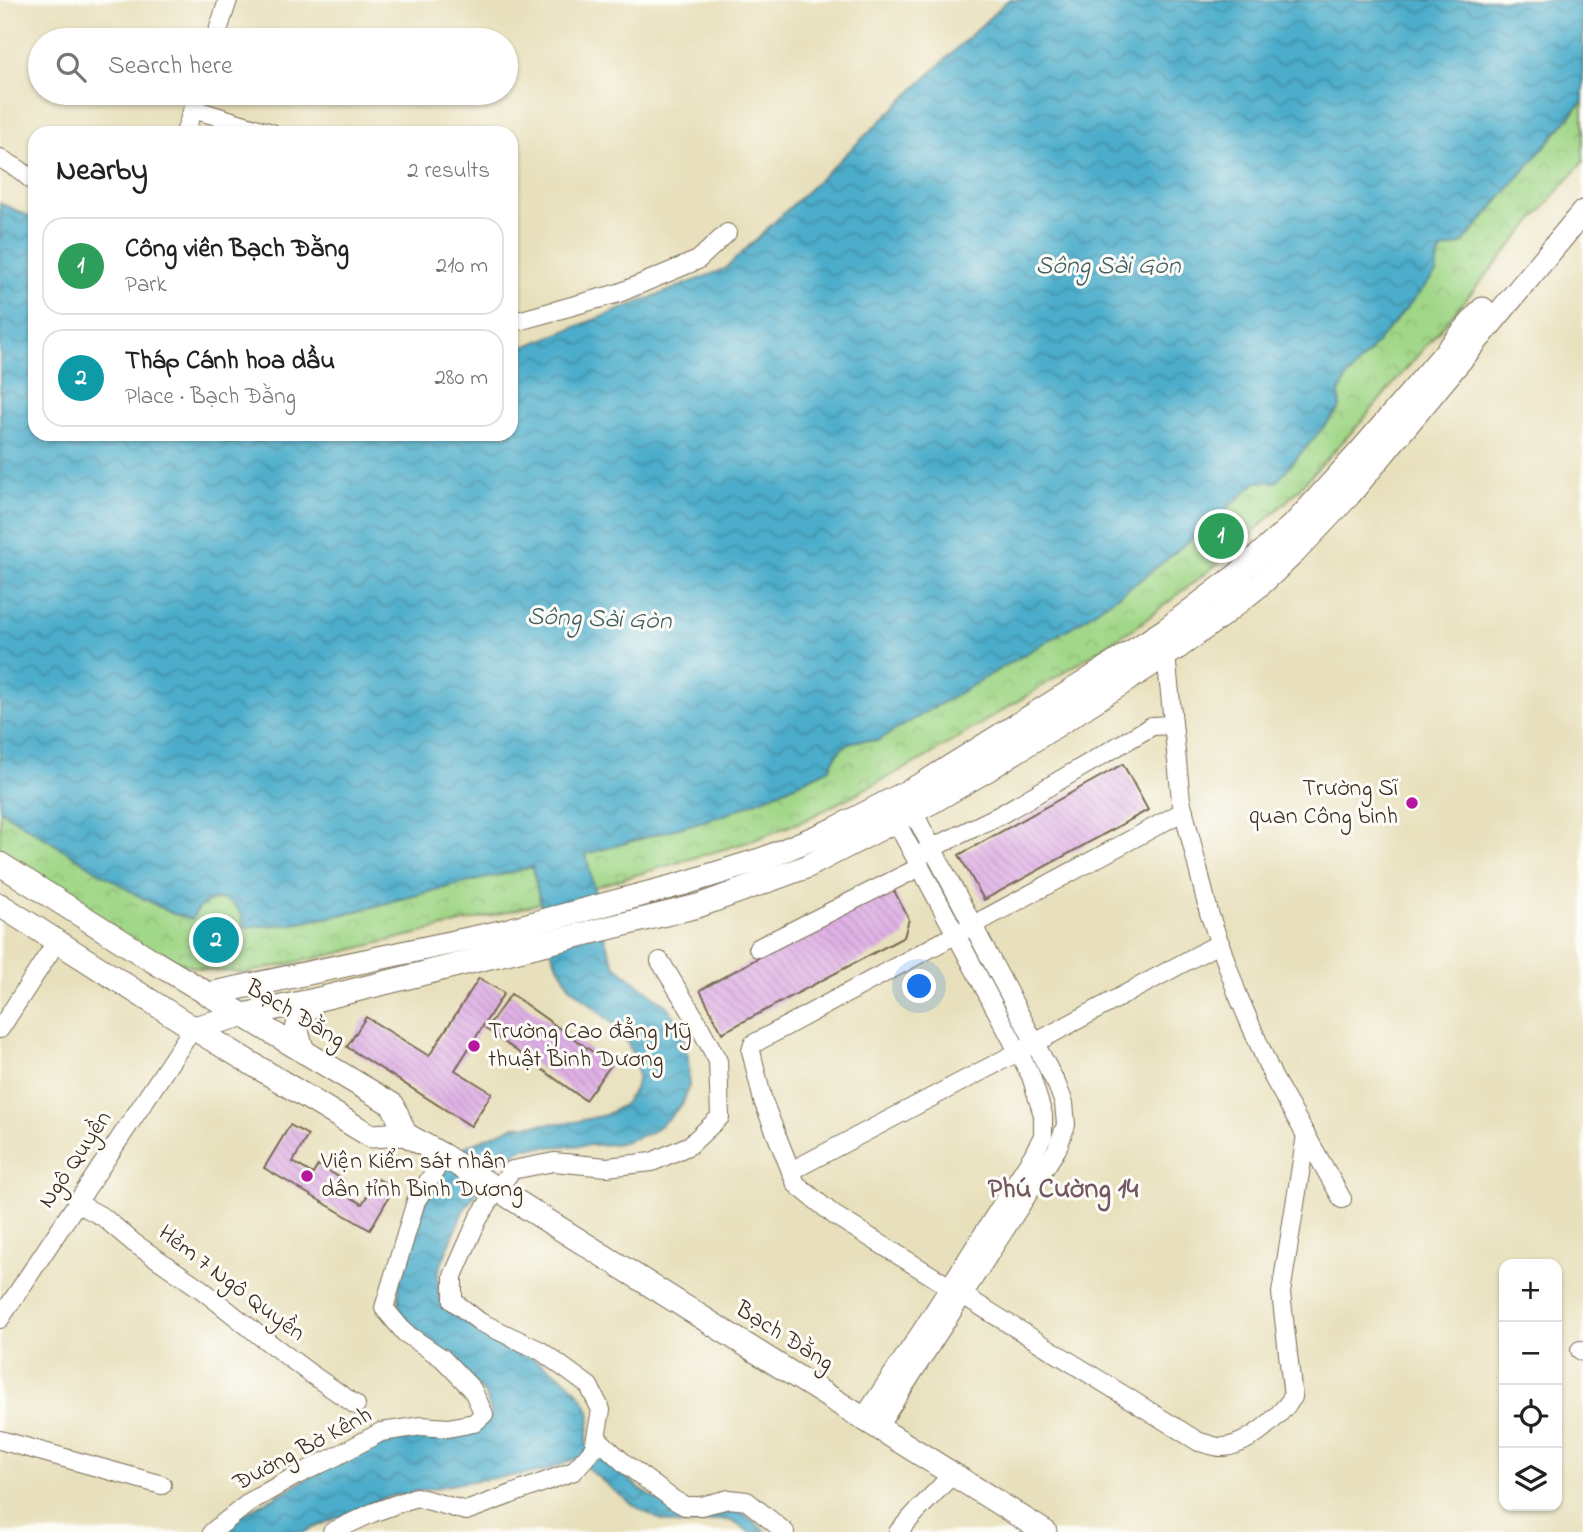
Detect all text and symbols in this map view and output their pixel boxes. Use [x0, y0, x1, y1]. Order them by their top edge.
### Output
search box [28, 28, 518, 105]
icon: search [52, 48, 90, 86]
text: Search here [108, 48, 233, 86]
text: Nearby [56, 150, 148, 194]
text: 2 results [407, 155, 490, 188]
text: Công viên Bạch Đằng [125, 231, 349, 269]
water label: Sông Sài Gòn [1036, 248, 1182, 286]
text: 1 [77, 250, 85, 283]
text: 210 m [436, 250, 488, 283]
text: Park [125, 269, 167, 302]
text: Tháp Cánh hoa dầu [125, 343, 335, 381]
text: 2 [75, 362, 87, 395]
text: 280 m [434, 362, 488, 395]
text: Place · Bạch Đằng [125, 381, 296, 414]
pin: 1 [1198, 510, 1244, 562]
water label: Sông Sài Gòn [526, 598, 673, 642]
place label: Trường Sĩ quan Công binh [1249, 772, 1399, 835]
marker: Trường Sĩ quan Công binh [1404, 795, 1420, 811]
pin: 2 [193, 914, 239, 966]
your location [902, 969, 936, 1003]
street label: Bạch Đằng [238, 971, 351, 1058]
place label: Trường Cao đẳng Mỹ thuật Bình Dương [488, 1015, 692, 1078]
marker: Trường Cao đẳng Mỹ thuật Bình Dương [466, 1038, 482, 1054]
street label: Ngô Quyền [30, 1104, 122, 1216]
place label: Viện Kiểm sát nhân dân tỉnh Bình Dương [320, 1145, 523, 1208]
marker: Viện Kiểm sát nhân dân tỉnh Bình Dương [299, 1168, 315, 1184]
district label: Phú Cường 14 [988, 1170, 1139, 1212]
street label: Hẻm 7 Ngô Quyền [149, 1217, 312, 1352]
map controls [1499, 1259, 1562, 1511]
button: + [1499, 1259, 1562, 1322]
street label: Bạch Đằng [727, 1292, 840, 1381]
button: − [1499, 1322, 1562, 1385]
button: locate [1499, 1385, 1562, 1448]
street label: Đường Bờ Kênh [227, 1399, 379, 1502]
button: layers [1499, 1448, 1562, 1511]

